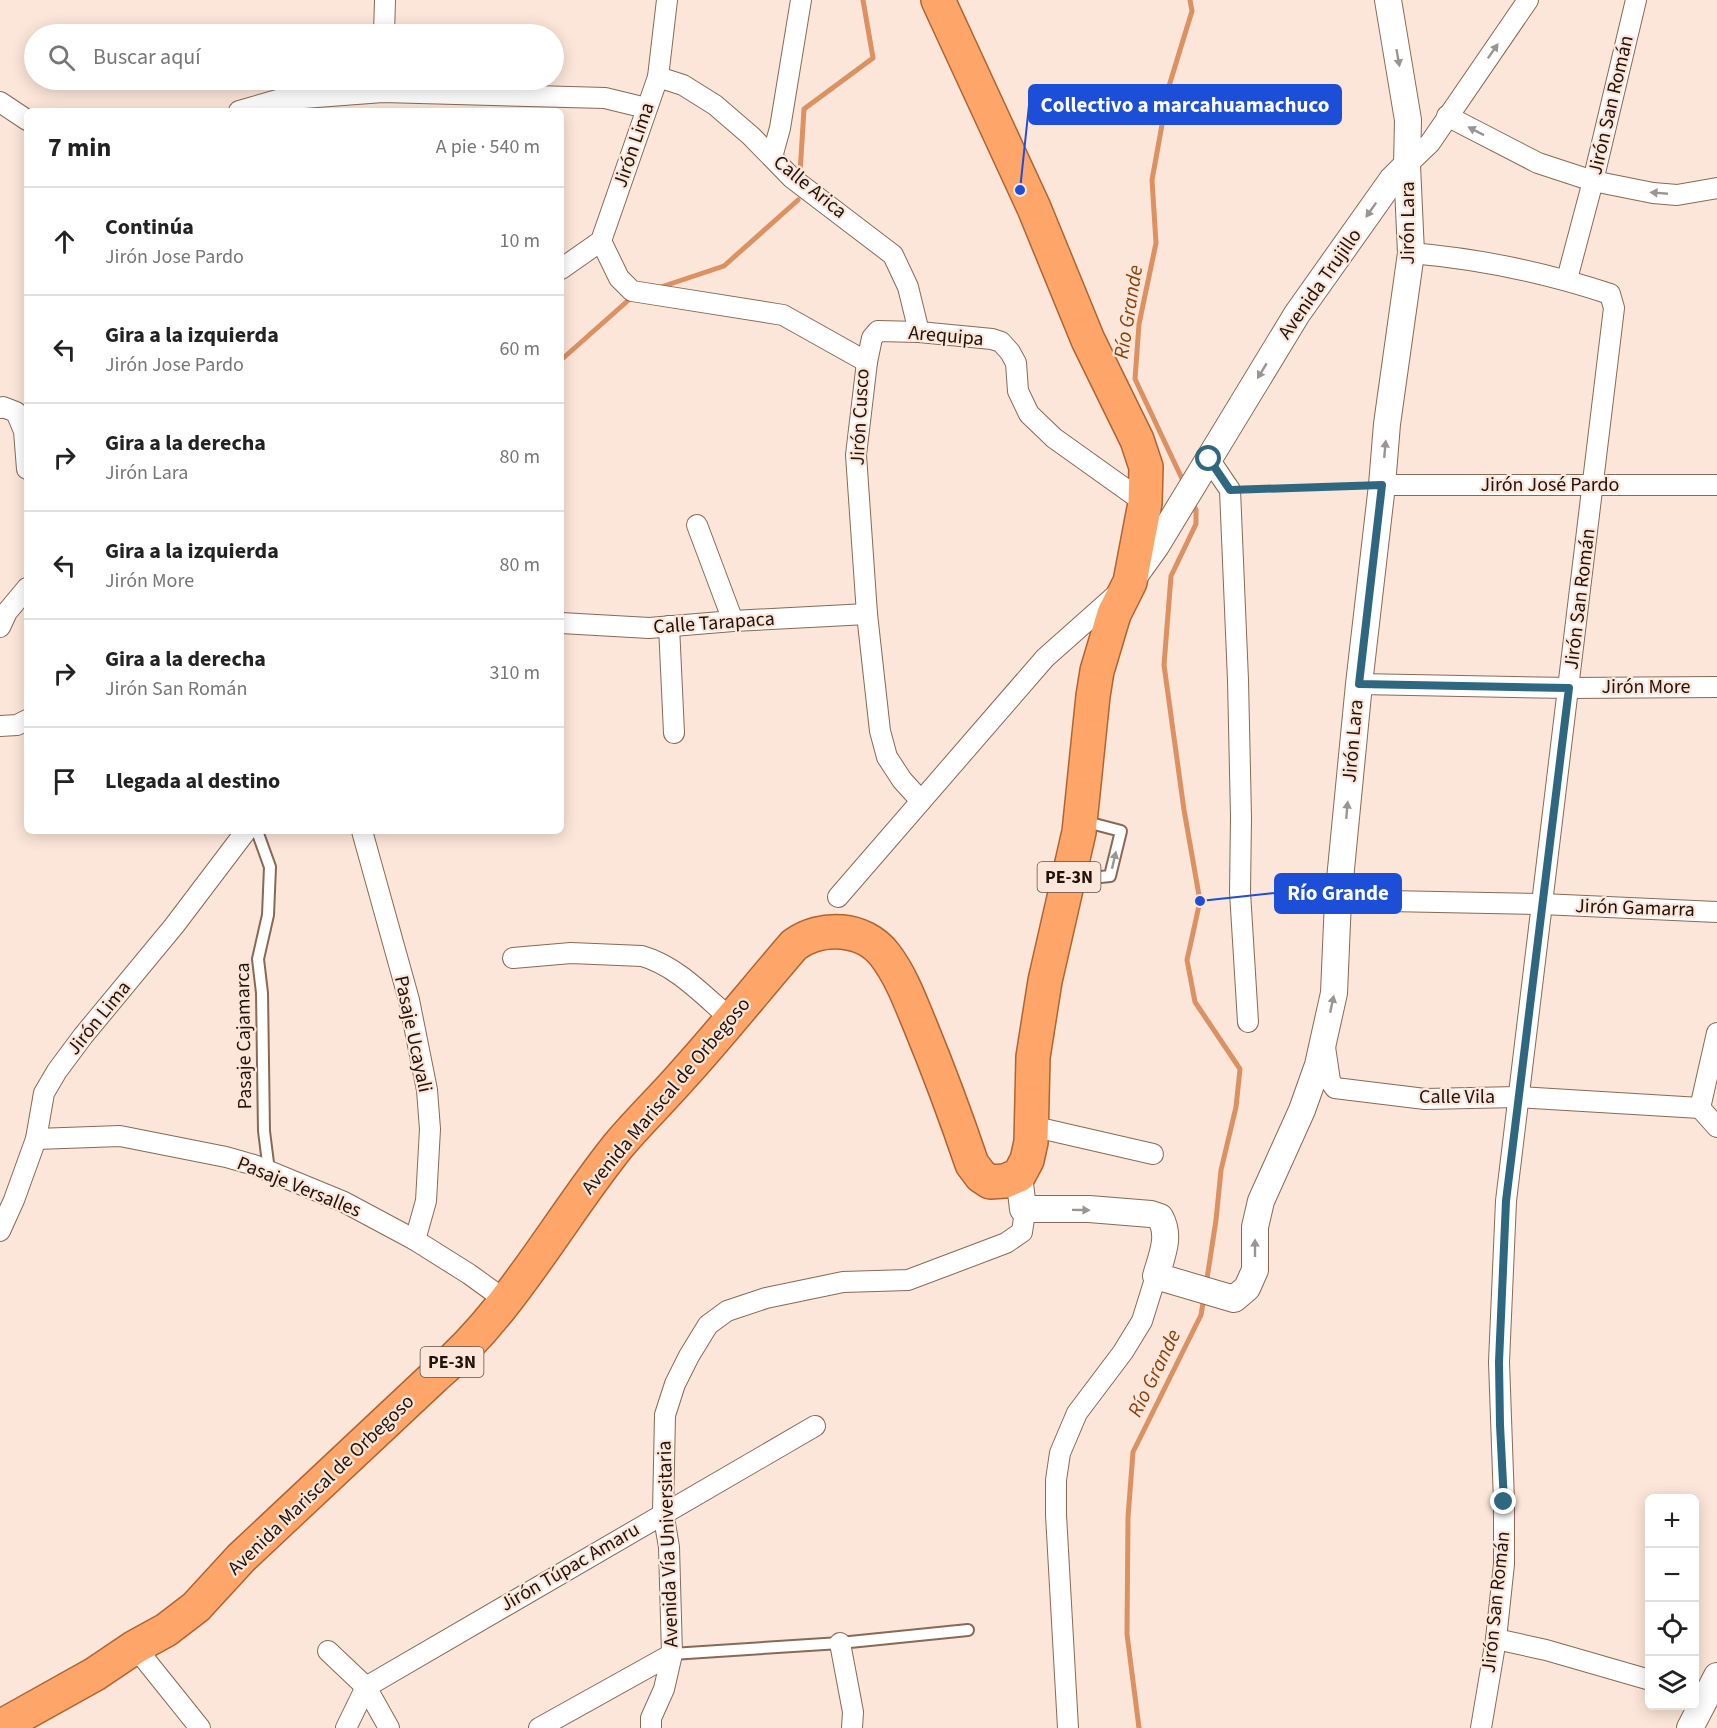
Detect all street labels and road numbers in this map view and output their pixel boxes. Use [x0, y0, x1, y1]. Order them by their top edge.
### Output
street label: Jirón San Román [1581, 33, 1641, 177]
street label: Jirón Lima [606, 99, 662, 191]
street label: Calle Arica [767, 149, 853, 225]
street label: Jirón Lara [1394, 181, 1422, 265]
street label: Avenida Trujillo [1271, 223, 1369, 345]
street label: Arequipa [907, 319, 985, 353]
street label: Jirón Cusco [843, 368, 877, 466]
street label: Jirón José Pardo [1481, 471, 1619, 499]
street label: Jirón San Román [1557, 527, 1603, 671]
street label: Calle Tarapaca [652, 605, 776, 641]
street label: Jirón More [1601, 673, 1691, 701]
street label: Jirón Lara [1335, 698, 1371, 784]
road number: PE-3N [1038, 862, 1100, 892]
street label: Jirón Gamarra [1575, 892, 1695, 924]
street label: Pasaje Cajamarca [229, 962, 259, 1110]
street label: Pasaje Ucayali [387, 973, 439, 1095]
street label: Jirón Lima [60, 975, 138, 1061]
street label: Avenida Mariscal de Orbegoso [575, 991, 757, 1201]
street label: Calle Vila [1419, 1083, 1495, 1111]
street label: Pasaje Versalles [233, 1149, 365, 1225]
road number: PE-3N [420, 1347, 484, 1377]
street label: Avenida Mariscal de Orbegoso [221, 1388, 421, 1582]
street label: Avenida Vía Universitaria [650, 1440, 686, 1648]
street label: Jirón Túpac Amaru [495, 1516, 645, 1618]
street label: Jirón San Román [1475, 1530, 1517, 1674]

